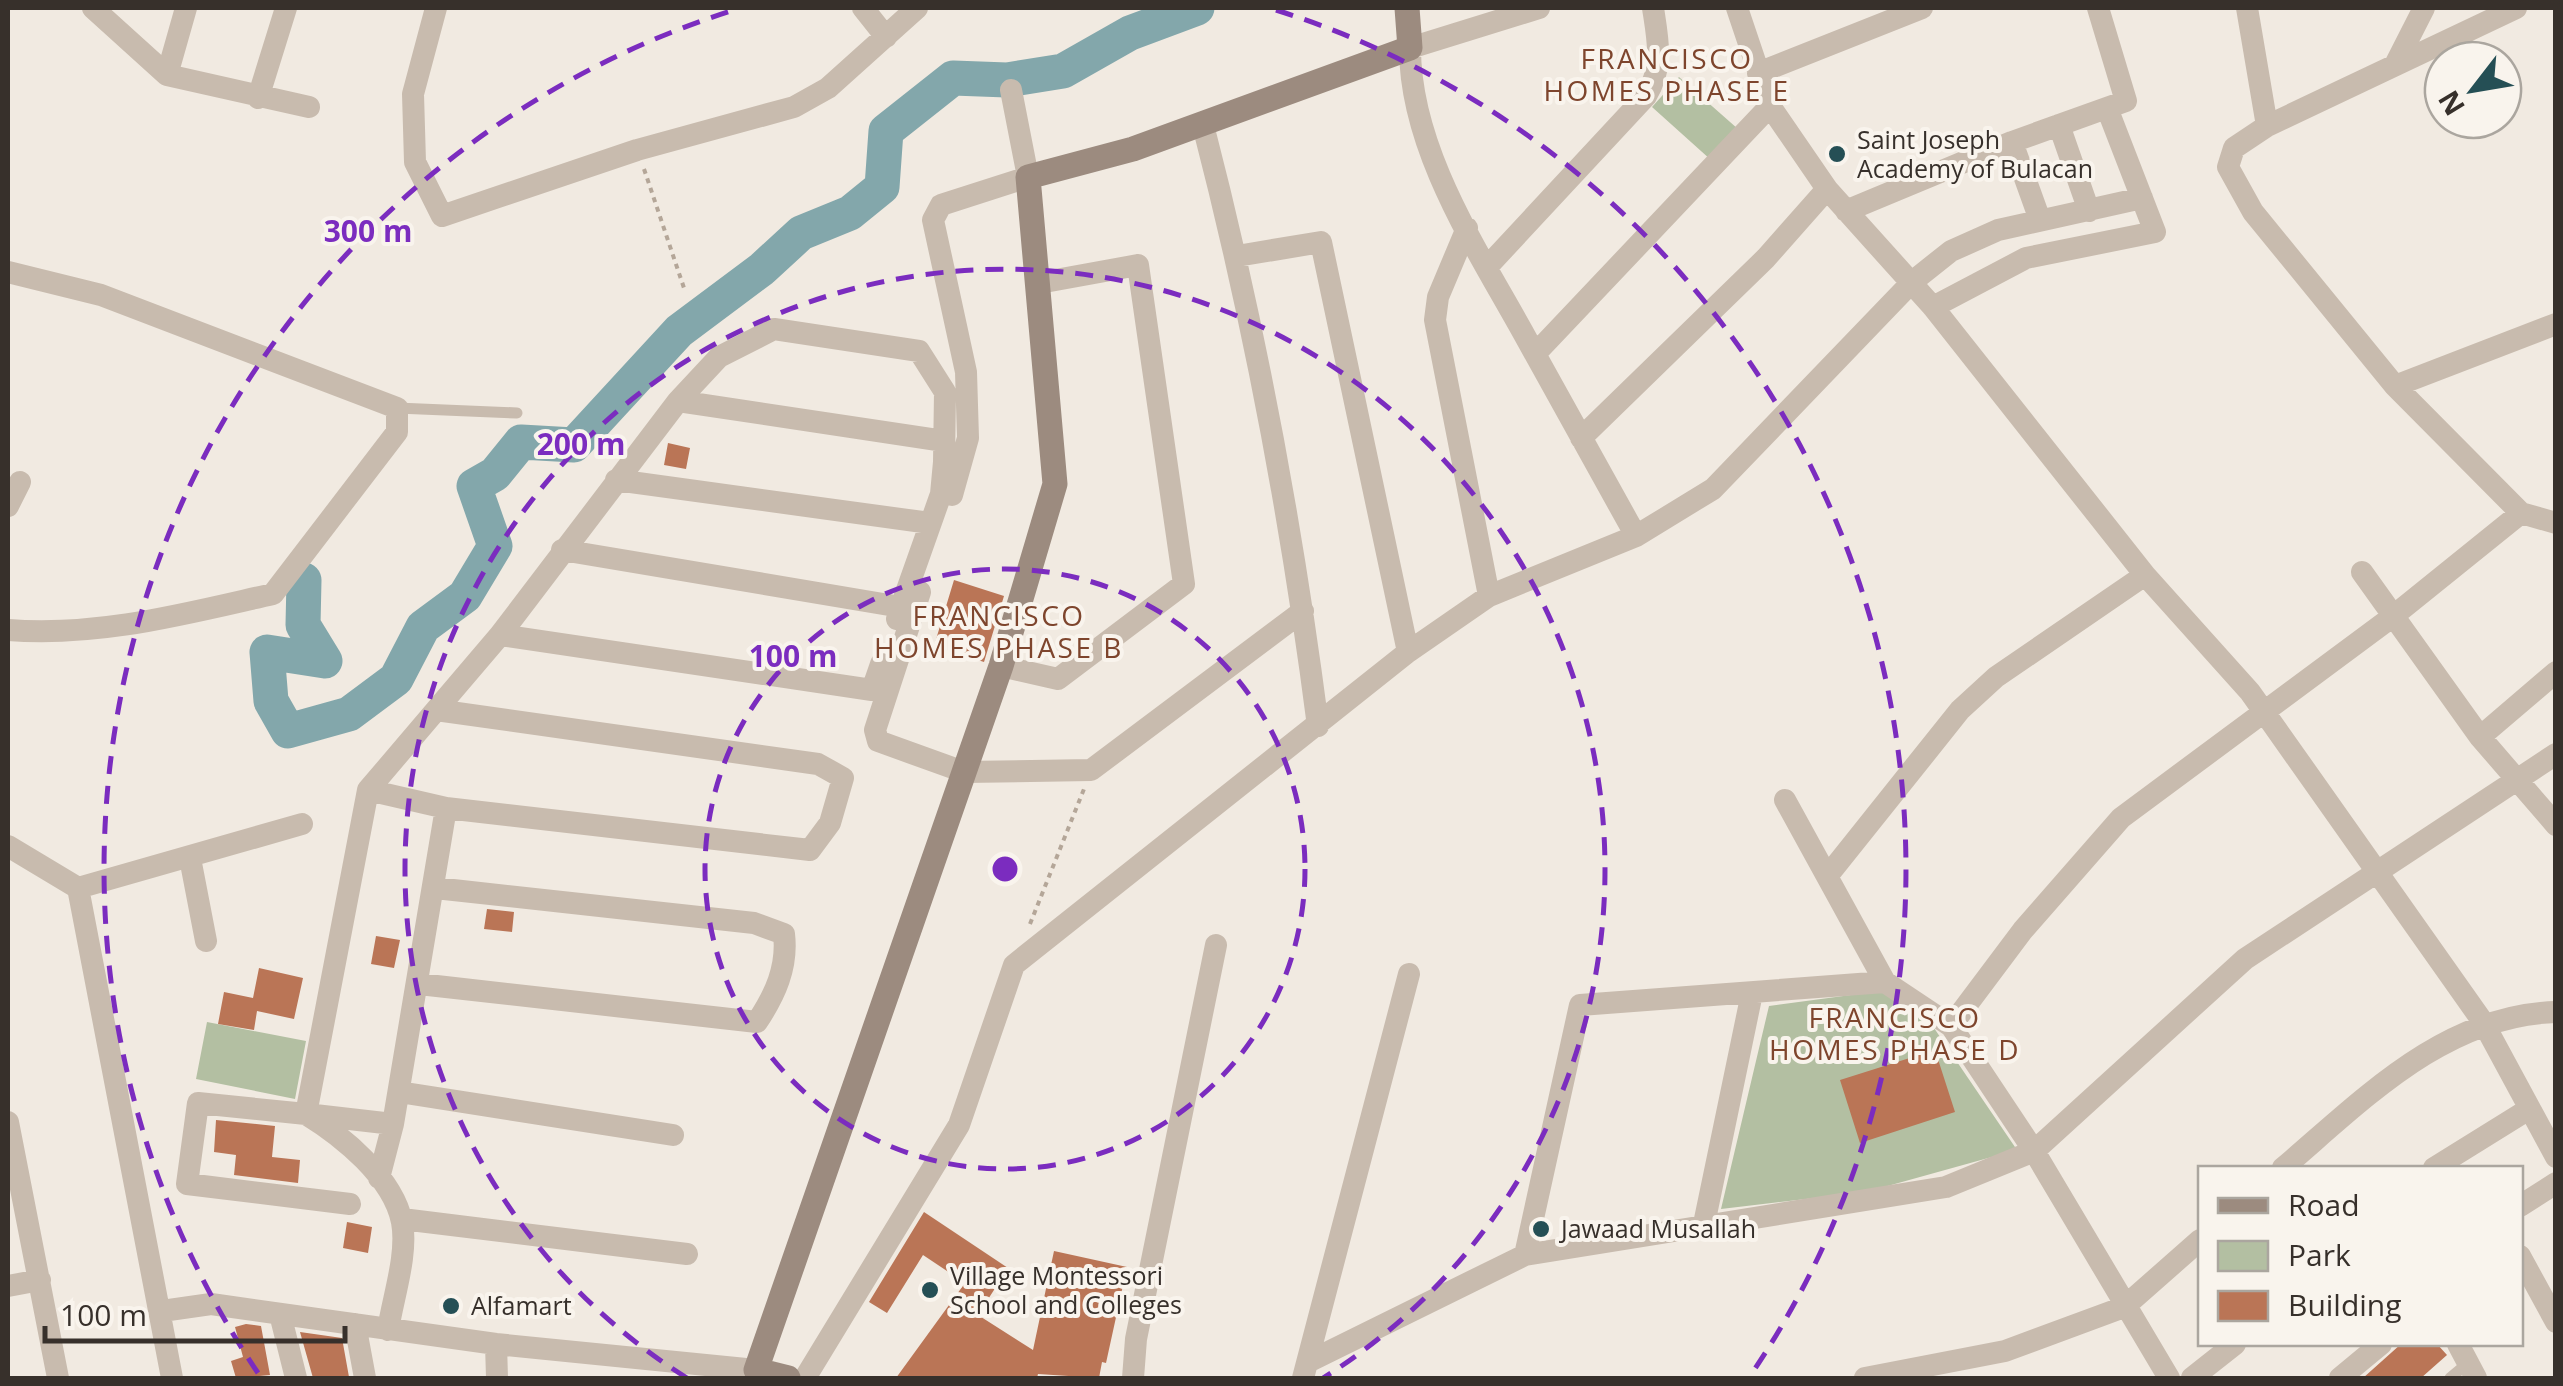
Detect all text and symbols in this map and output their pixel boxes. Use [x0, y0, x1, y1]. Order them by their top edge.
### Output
district label: FRANCISCO HOMES PHASE E [1543, 39, 1791, 109]
north arrow [2423, 40, 2523, 140]
text: N [2429, 84, 2473, 123]
place label: Saint Joseph Academy of Bulacan [1857, 122, 2093, 185]
marker: Saint Joseph Academy of Bulacan [1826, 143, 1848, 165]
text: 300 m [324, 210, 412, 251]
text: 200 m [537, 423, 625, 464]
district label: FRANCISCO HOMES PHASE B [874, 596, 1124, 666]
text: 100 m [749, 635, 837, 676]
centre of rings [987, 851, 1023, 887]
district label: FRANCISCO HOMES PHASE D [1769, 998, 2021, 1068]
legend [2198, 1166, 2523, 1346]
text: Road [2288, 1184, 2360, 1225]
place label: Jawaad Musallah [1559, 1211, 1756, 1245]
marker: Jawaad Musallah [1530, 1218, 1552, 1240]
text: Park [2288, 1234, 2351, 1275]
place label: Village Montessori School and Colleges [950, 1258, 1182, 1321]
marker: Village Montessori School and Colleges [919, 1279, 941, 1301]
scale bar [45, 1281, 345, 1343]
text: Building [2288, 1284, 2402, 1325]
place label: Alfamart [471, 1288, 572, 1322]
text: 100 m [60, 1294, 147, 1335]
marker: Alfamart [440, 1295, 462, 1317]

